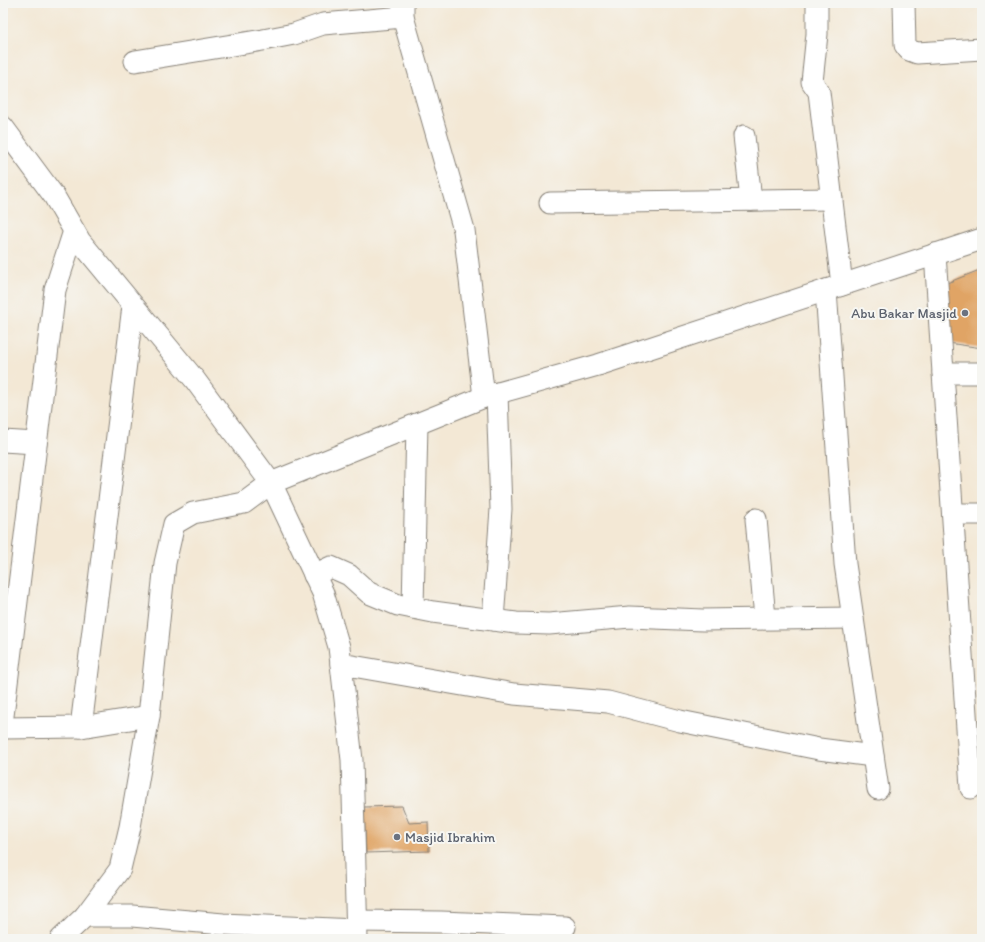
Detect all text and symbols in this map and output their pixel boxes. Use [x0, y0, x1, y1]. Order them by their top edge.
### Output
place label: Abu Bakar Masjid [851, 305, 957, 322]
marker: Abu Bakar Masjid [960, 308, 970, 318]
place label: Masjid Ibrahim [405, 829, 495, 846]
marker: Masjid Ibrahim [392, 832, 402, 842]

